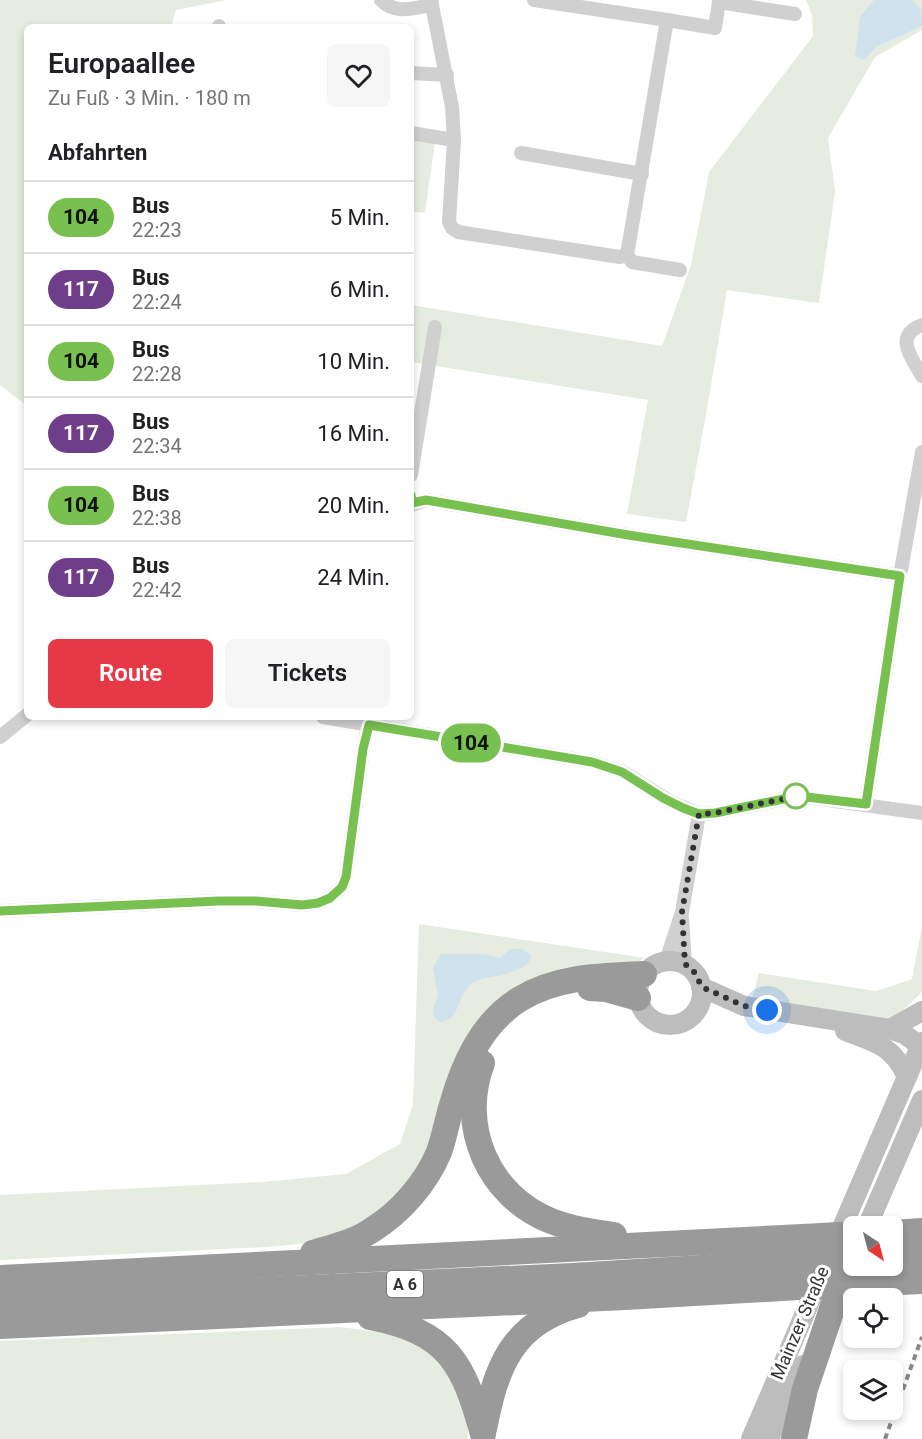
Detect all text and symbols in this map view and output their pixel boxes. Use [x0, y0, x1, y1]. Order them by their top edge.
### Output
button: heart [327, 44, 390, 107]
text: Europaallee [48, 47, 195, 80]
text: Zu Fuß · 3 Min. · 180 m [48, 86, 251, 110]
text: Abfahrten [48, 140, 147, 165]
text: Bus [132, 193, 170, 218]
text: 104 [63, 205, 99, 229]
text: 5 Min. [330, 205, 390, 230]
text: 22:23 [132, 218, 182, 242]
text: Bus [132, 265, 170, 290]
text: 117 [63, 277, 99, 301]
text: 6 Min. [330, 277, 390, 302]
text: 22:24 [132, 290, 182, 314]
text: Bus [132, 337, 170, 362]
text: 104 [63, 349, 99, 373]
text: 10 Min. [317, 349, 390, 374]
text: 22:28 [132, 362, 182, 386]
text: Bus [132, 409, 170, 434]
text: 117 [63, 421, 99, 445]
text: 16 Min. [317, 421, 390, 446]
text: 22:34 [132, 434, 182, 458]
text: Bus [132, 481, 170, 506]
text: 104 [63, 493, 99, 517]
text: 20 Min. [317, 493, 390, 518]
text: 22:38 [132, 506, 182, 530]
text: Bus [132, 553, 170, 578]
text: 117 [63, 565, 99, 589]
text: 24 Min. [317, 565, 390, 590]
text: 22:42 [132, 578, 182, 602]
button: Route [48, 639, 213, 708]
button: Tickets [225, 639, 390, 708]
line badge: 104 [436, 724, 506, 762]
text: 104 [453, 731, 489, 755]
unlabelled marker [783, 783, 809, 809]
your location [752, 995, 782, 1025]
north arrow [843, 1216, 903, 1276]
map controls [843, 1216, 903, 1420]
street label: Mainzer Straße [766, 1263, 833, 1383]
road number: A 6 [387, 1271, 423, 1297]
button: locate [843, 1288, 903, 1348]
button: layers [843, 1360, 903, 1420]

